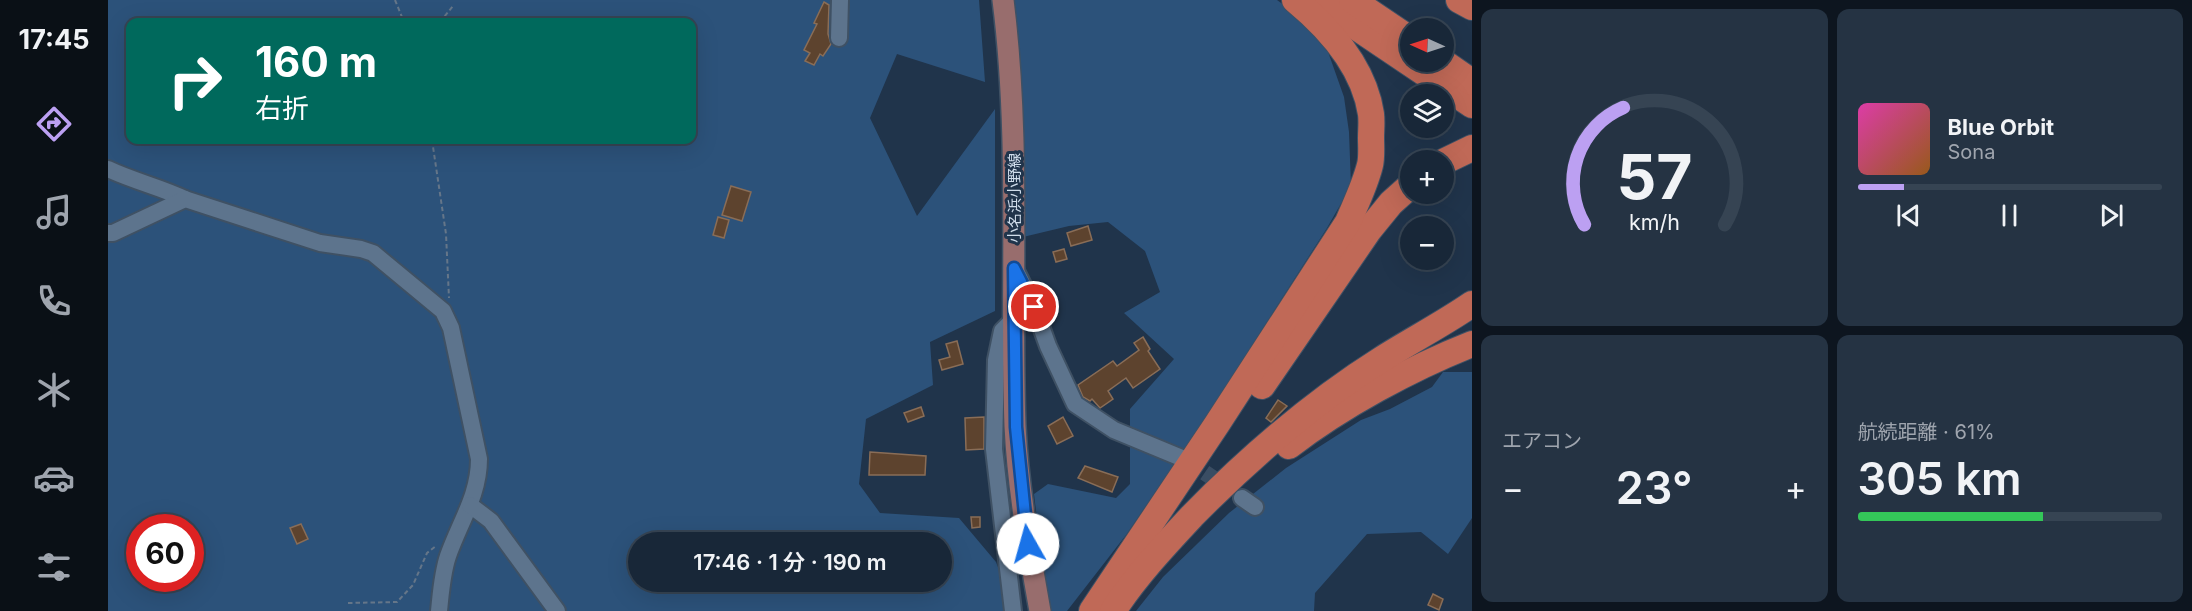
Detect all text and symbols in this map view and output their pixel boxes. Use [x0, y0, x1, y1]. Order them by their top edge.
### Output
north arrow [1400, 18, 1454, 72]
map controls [1400, 18, 1454, 270]
text: 17:45 [19, 23, 89, 56]
text: 160 m [255, 36, 377, 87]
icon: right [156, 42, 234, 120]
button: layers [1400, 84, 1454, 138]
text: 右折 [255, 92, 309, 125]
icon: directions [33, 103, 75, 145]
text: Blue Orbit [1948, 114, 2054, 140]
text: 57 [1616, 139, 1692, 214]
text: Sona [1948, 140, 1995, 164]
button: + [1400, 150, 1454, 204]
street label: 小名浜小野線 [1005, 153, 1024, 243]
icon: music [33, 191, 75, 233]
icon: previous [1892, 199, 1925, 232]
icon: pause [1993, 199, 2026, 232]
icon: next [2095, 199, 2128, 232]
text: km/h [1629, 209, 1680, 235]
button: − [1400, 216, 1454, 270]
icon: phone [33, 280, 75, 322]
pin [1008, 281, 1059, 332]
icon: arrive [1017, 290, 1050, 323]
icon: climate [33, 369, 75, 411]
text: 航続距離 · 61% [1858, 420, 1995, 444]
text: エアコン [1502, 429, 1582, 453]
text: 305 km [1858, 451, 2022, 506]
icon: car [33, 457, 75, 499]
text: 23° [1616, 460, 1693, 515]
text: − [1502, 468, 1524, 508]
text: + [1785, 468, 1807, 508]
position arrow [996, 512, 1060, 576]
speed limit sign: 60 [126, 514, 204, 592]
icon: filters [33, 546, 75, 588]
text: 17:46 · 1 分 · 190 m [693, 549, 887, 575]

